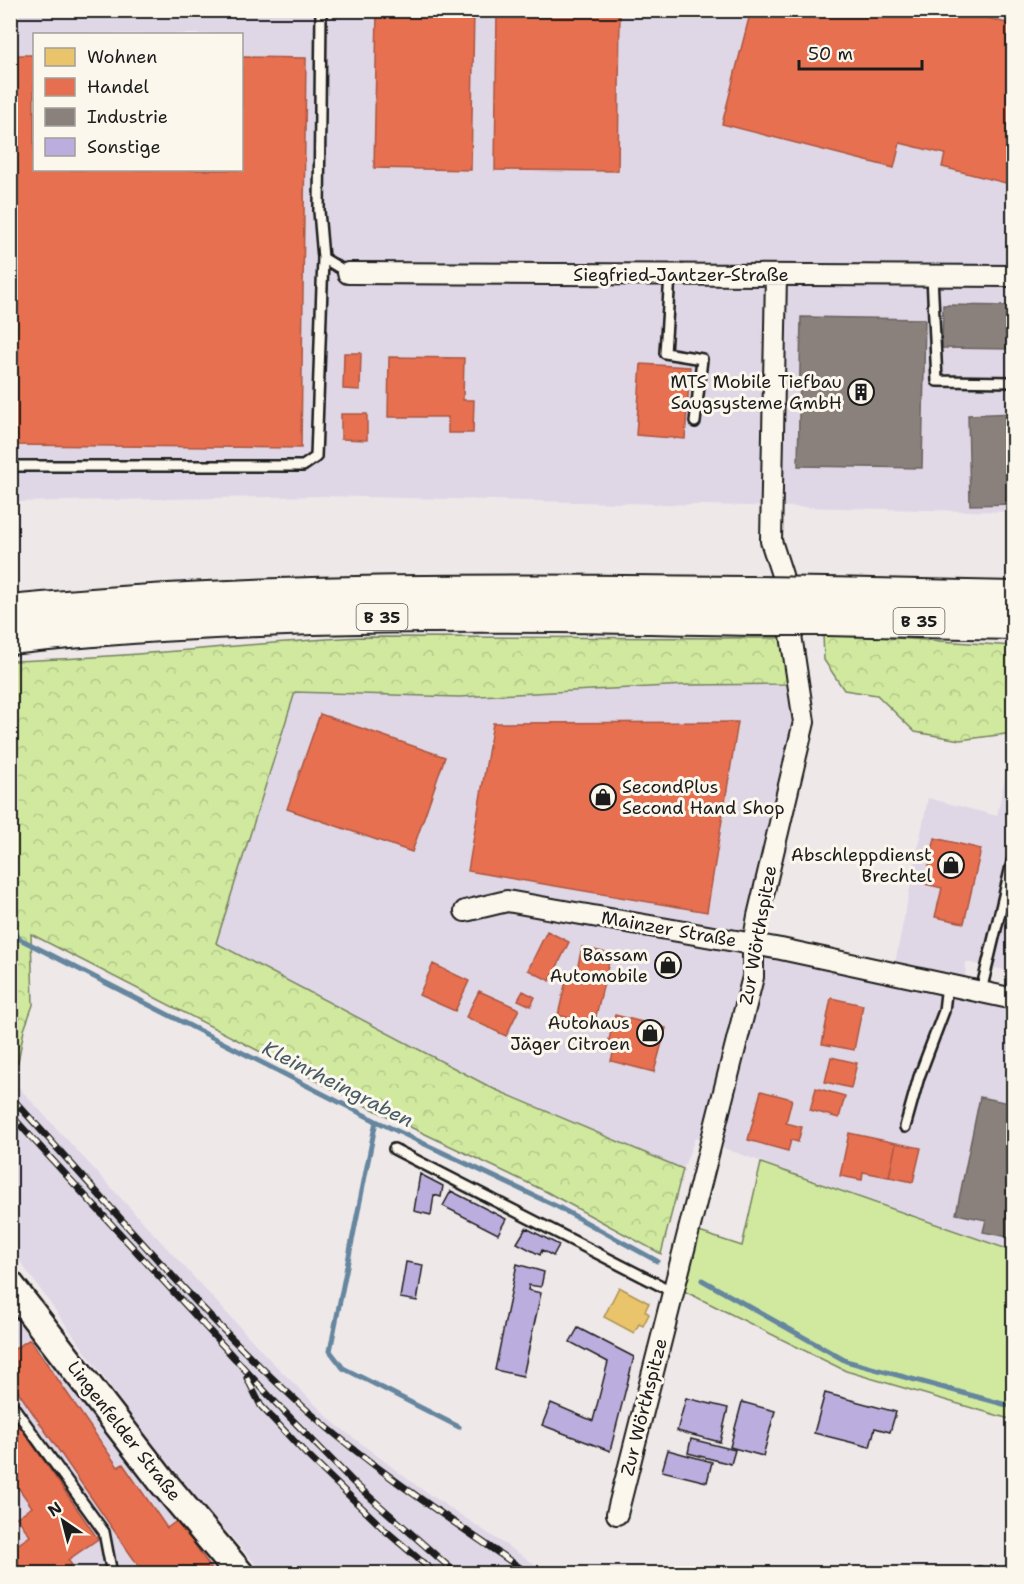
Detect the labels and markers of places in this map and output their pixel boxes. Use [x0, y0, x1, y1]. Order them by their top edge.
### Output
place label: MTS Mobile Tiefbau Saugsysteme GmbH [670, 370, 842, 415]
building icon: MTS Mobile Tiefbau Saugsysteme GmbH [846, 377, 876, 407]
place label: SecondPlus Second Hand Shop [622, 775, 785, 820]
shop icon: SecondPlus Second Hand Shop [588, 782, 618, 812]
place label: Abschleppdienst Brechtel [791, 843, 933, 888]
shop icon: Abschleppdienst Brechtel [936, 850, 966, 880]
place label: Bassam Automobile [549, 943, 648, 988]
shop icon: Bassam Automobile [653, 950, 683, 980]
place label: Autohaus Jäger Citroen [510, 1011, 630, 1056]
shop icon: Autohaus Jäger Citroen [635, 1018, 665, 1048]

